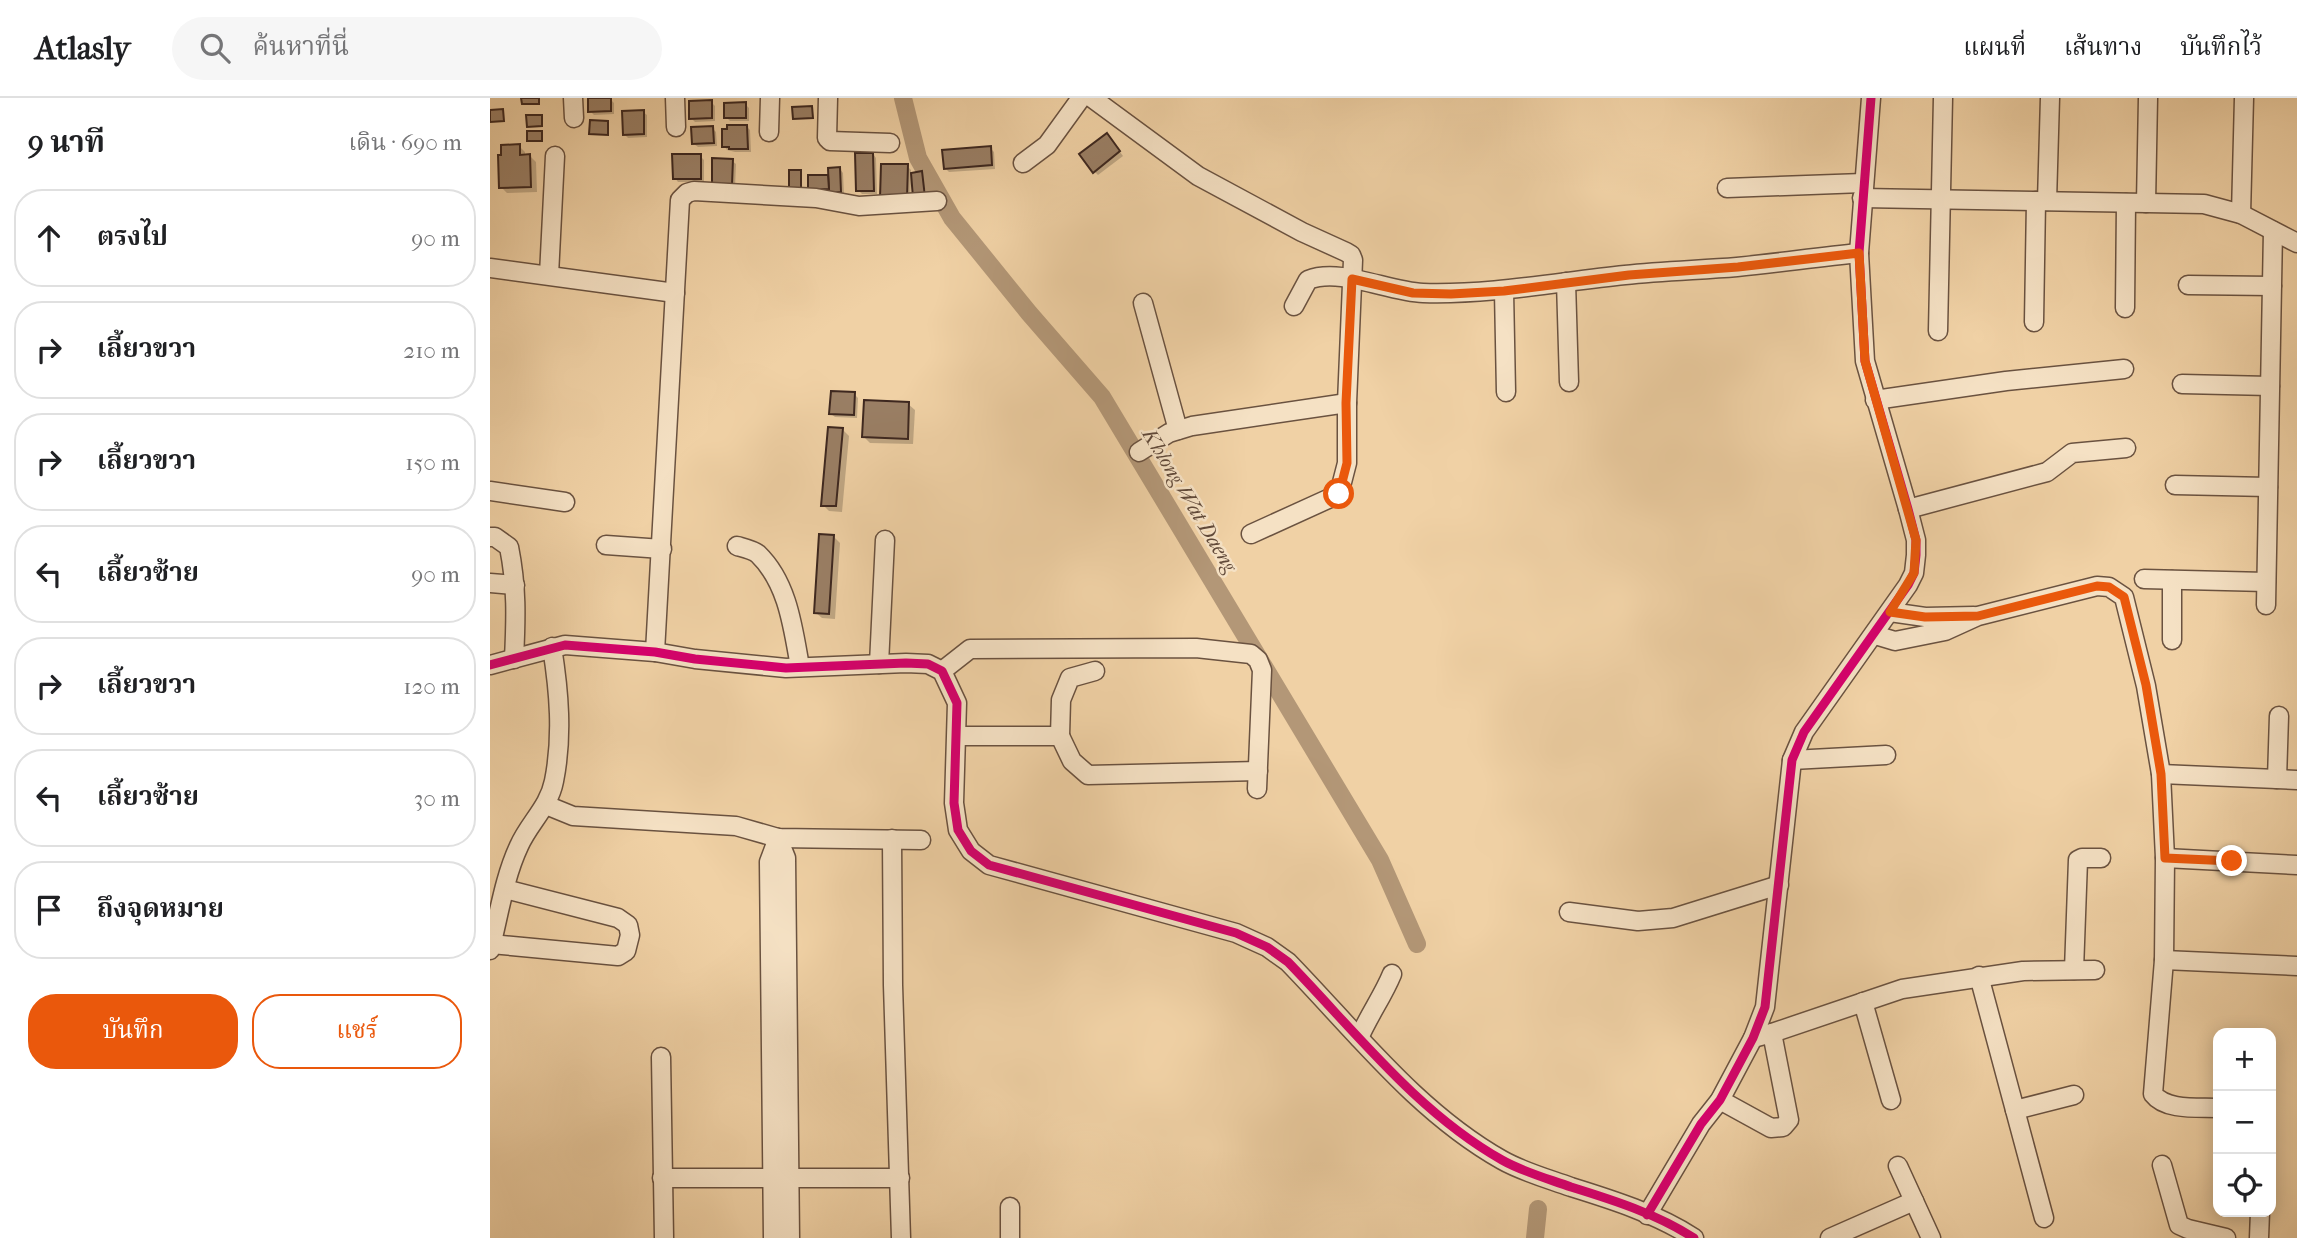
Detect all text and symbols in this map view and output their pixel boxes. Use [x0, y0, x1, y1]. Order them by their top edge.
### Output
search box [172, 17, 662, 80]
text: Atlasly [35, 29, 130, 68]
icon: search [196, 29, 234, 67]
text: ค้นหาที่นี่ [252, 31, 349, 62]
text: แผนที่ [1963, 33, 2026, 61]
text: เส้นทาง [2064, 33, 2142, 61]
text: บันทึกไว้ [2180, 33, 2262, 61]
text: 9 นาที [28, 125, 105, 160]
text: เดิน · 690 m [349, 129, 462, 156]
icon: ahead [30, 219, 68, 257]
text: ตรงไป [97, 221, 168, 252]
text: 90 m [411, 225, 460, 252]
icon: right [30, 331, 68, 369]
text: เลี้ยวขวา [97, 333, 196, 364]
text: 210 m [403, 337, 460, 364]
water label: Khlong Wat Daeng [1137, 422, 1243, 577]
icon: right [30, 443, 68, 481]
text: เลี้ยวขวา [97, 445, 196, 476]
text: 150 m [405, 449, 460, 476]
route start [1323, 478, 1354, 509]
icon: left [30, 555, 68, 593]
text: เลี้ยวซ้าย [97, 557, 199, 588]
text: 90 m [411, 561, 460, 588]
icon: right [30, 667, 68, 705]
text: เลี้ยวขวา [97, 669, 196, 700]
text: 120 m [403, 673, 460, 700]
icon: left [30, 779, 68, 817]
text: เลี้ยวซ้าย [97, 781, 199, 812]
text: 30 m [414, 785, 460, 812]
route end [2216, 845, 2247, 876]
icon: arrive [30, 891, 68, 929]
text: ถึงจุดหมาย [97, 893, 224, 924]
button: บันทึก [28, 994, 238, 1069]
button: แชร์ [252, 994, 462, 1069]
map controls [2213, 1028, 2276, 1217]
button: + [2213, 1028, 2276, 1091]
button: − [2213, 1091, 2276, 1154]
button: locate [2213, 1154, 2276, 1217]

